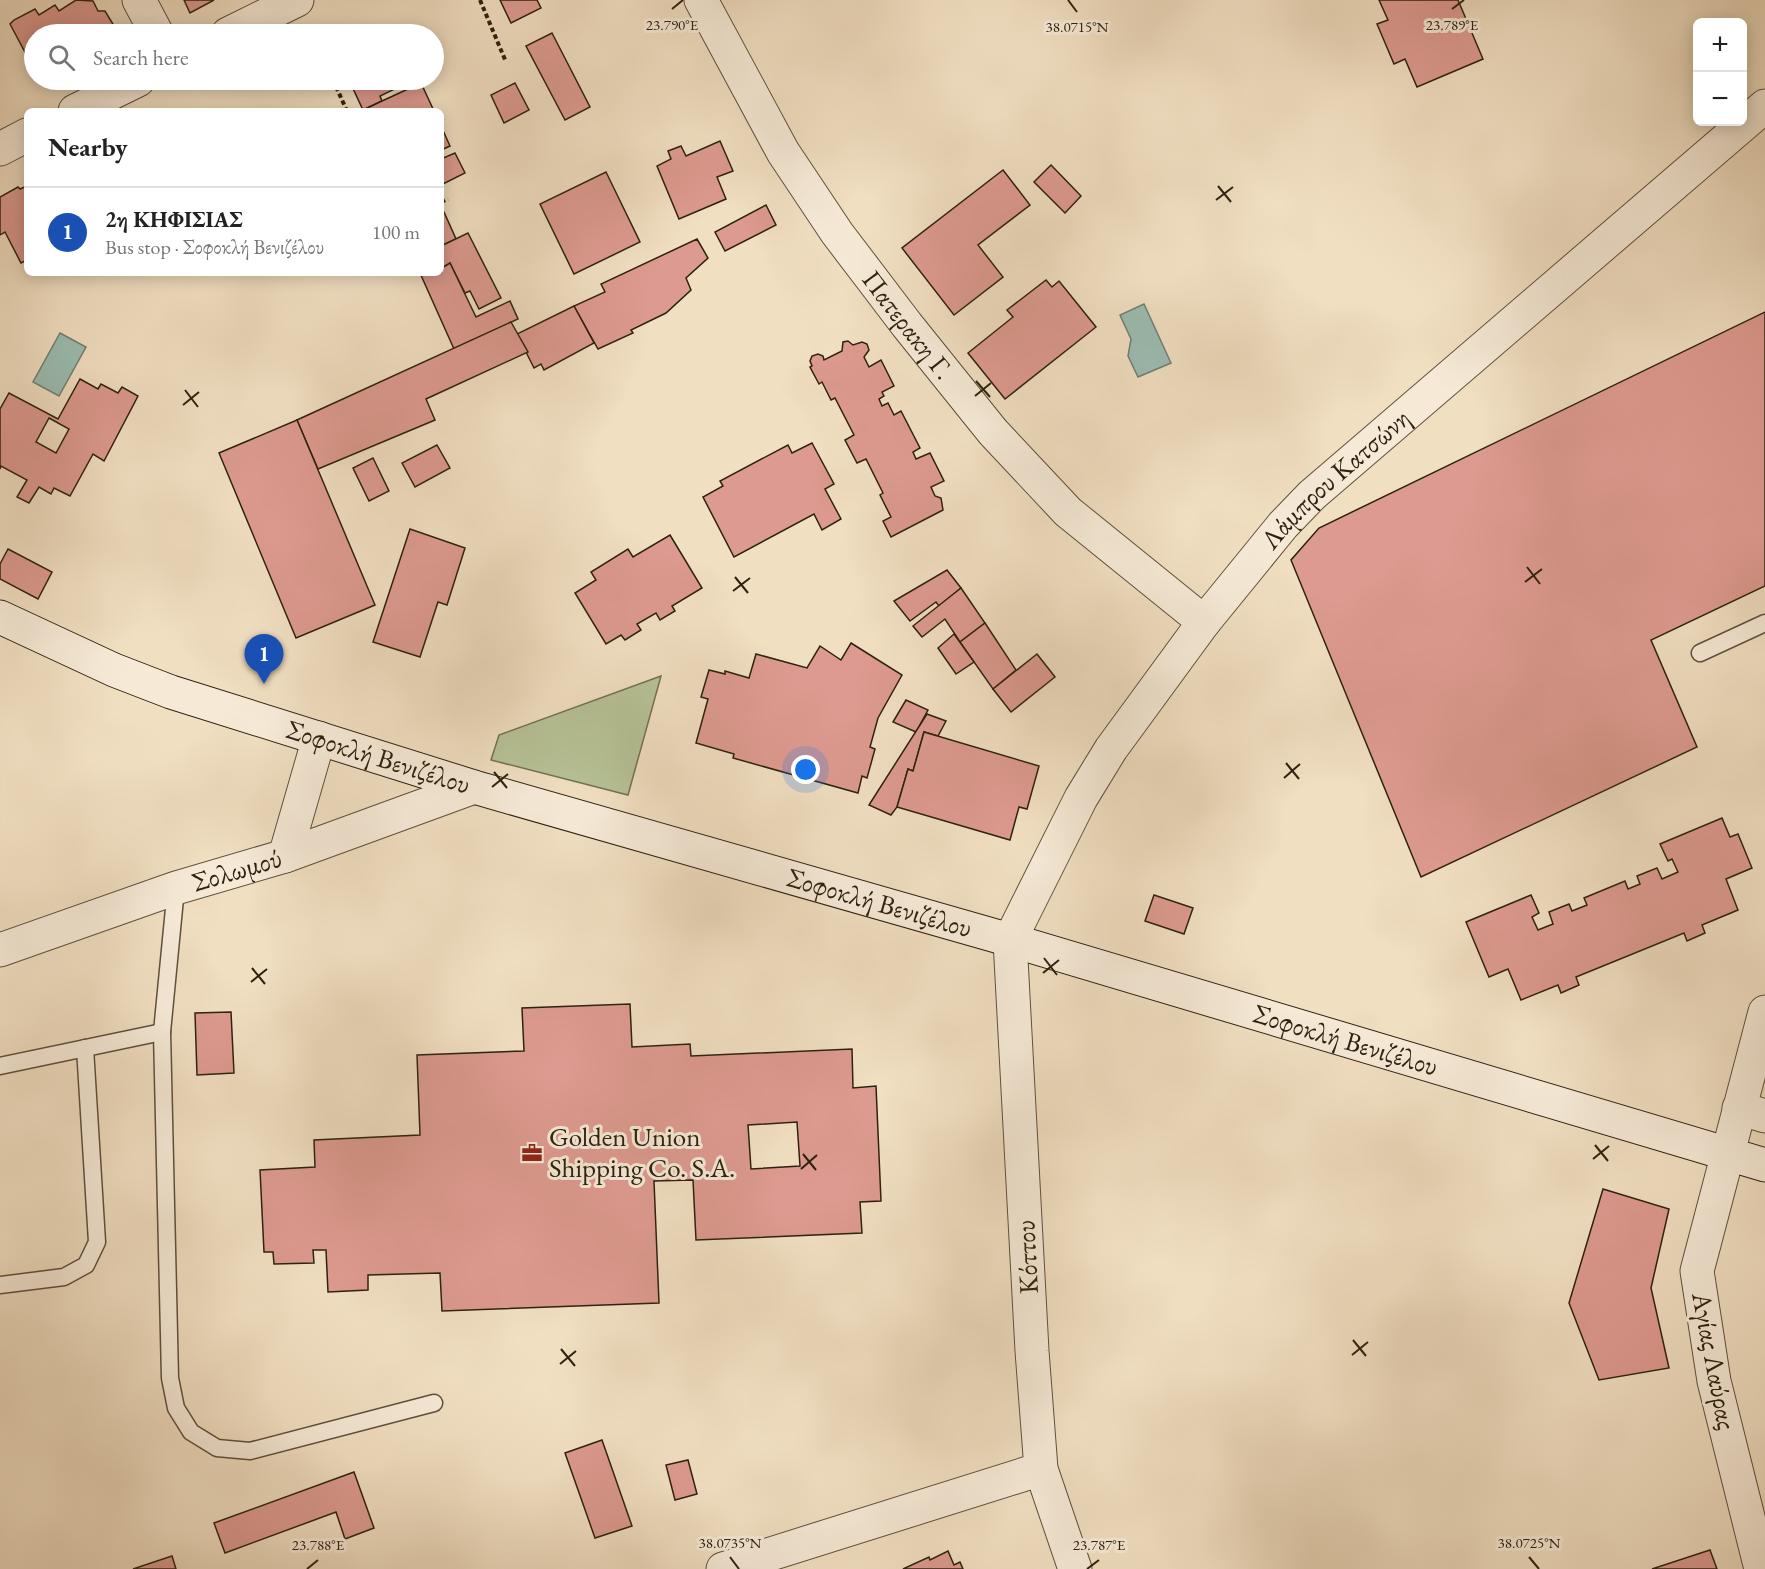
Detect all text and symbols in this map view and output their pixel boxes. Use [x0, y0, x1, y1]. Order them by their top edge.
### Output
text: 23.790°E [646, 15, 699, 34]
text: 23.789°E [1426, 15, 1479, 34]
text: 38.0715°N [1046, 17, 1109, 36]
map controls [1693, 18, 1747, 126]
button: + [1693, 18, 1747, 72]
search box [24, 24, 444, 90]
icon: search [45, 41, 78, 74]
text: Search here [93, 43, 188, 72]
button: − [1693, 72, 1747, 126]
text: Nearby [48, 130, 128, 164]
text: 2η ΚΗΦΙΣΙΑΣ [105, 205, 243, 234]
text: 1 [62, 219, 73, 245]
text: 100 m [372, 219, 420, 245]
text: Bus stop · Σοφοκλή Βενιζέλου [105, 234, 324, 260]
street label: Πατερακη Γ. [855, 263, 962, 386]
street label: Λάμπρου Κατσώνη [1252, 401, 1417, 557]
pin: 1 [244, 634, 284, 684]
street label: Σοφοκλή Βενιζέλου [282, 711, 475, 802]
your location [791, 755, 820, 784]
street label: Σολωμού [188, 840, 286, 899]
street label: Σοφοκλή Βενιζέλου [783, 859, 976, 945]
street label: Σοφοκλή Βενιζέλου [1249, 996, 1442, 1084]
place label: Golden Union Shipping Co. S.A. [549, 1119, 735, 1185]
office icon: Golden Union Shipping Co. S.A. [520, 1141, 544, 1165]
street label: Κόττου [1007, 1219, 1046, 1295]
street label: Αγίας Λαύρας [1684, 1288, 1745, 1433]
text: 38.0735°N [699, 1533, 762, 1552]
text: 38.0725°N [1498, 1533, 1561, 1552]
text: 23.788°E [292, 1535, 345, 1554]
text: 23.787°E [1073, 1535, 1126, 1554]

